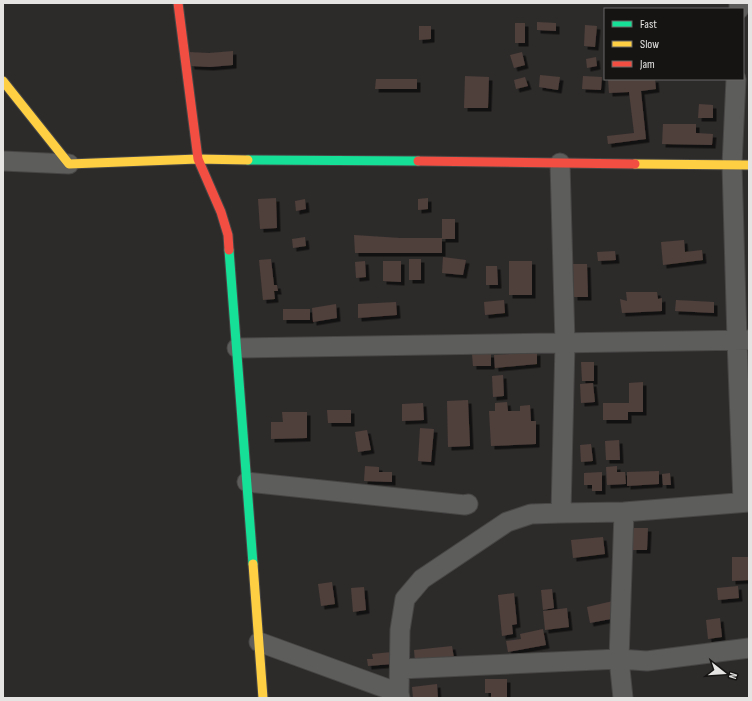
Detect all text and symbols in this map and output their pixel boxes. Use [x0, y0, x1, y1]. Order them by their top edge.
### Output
legend [604, 8, 744, 80]
text: Fast [640, 17, 657, 32]
text: Slow [640, 37, 659, 52]
text: Jam [639, 57, 655, 72]
north arrow [704, 653, 744, 693]
text: N [726, 671, 740, 681]

